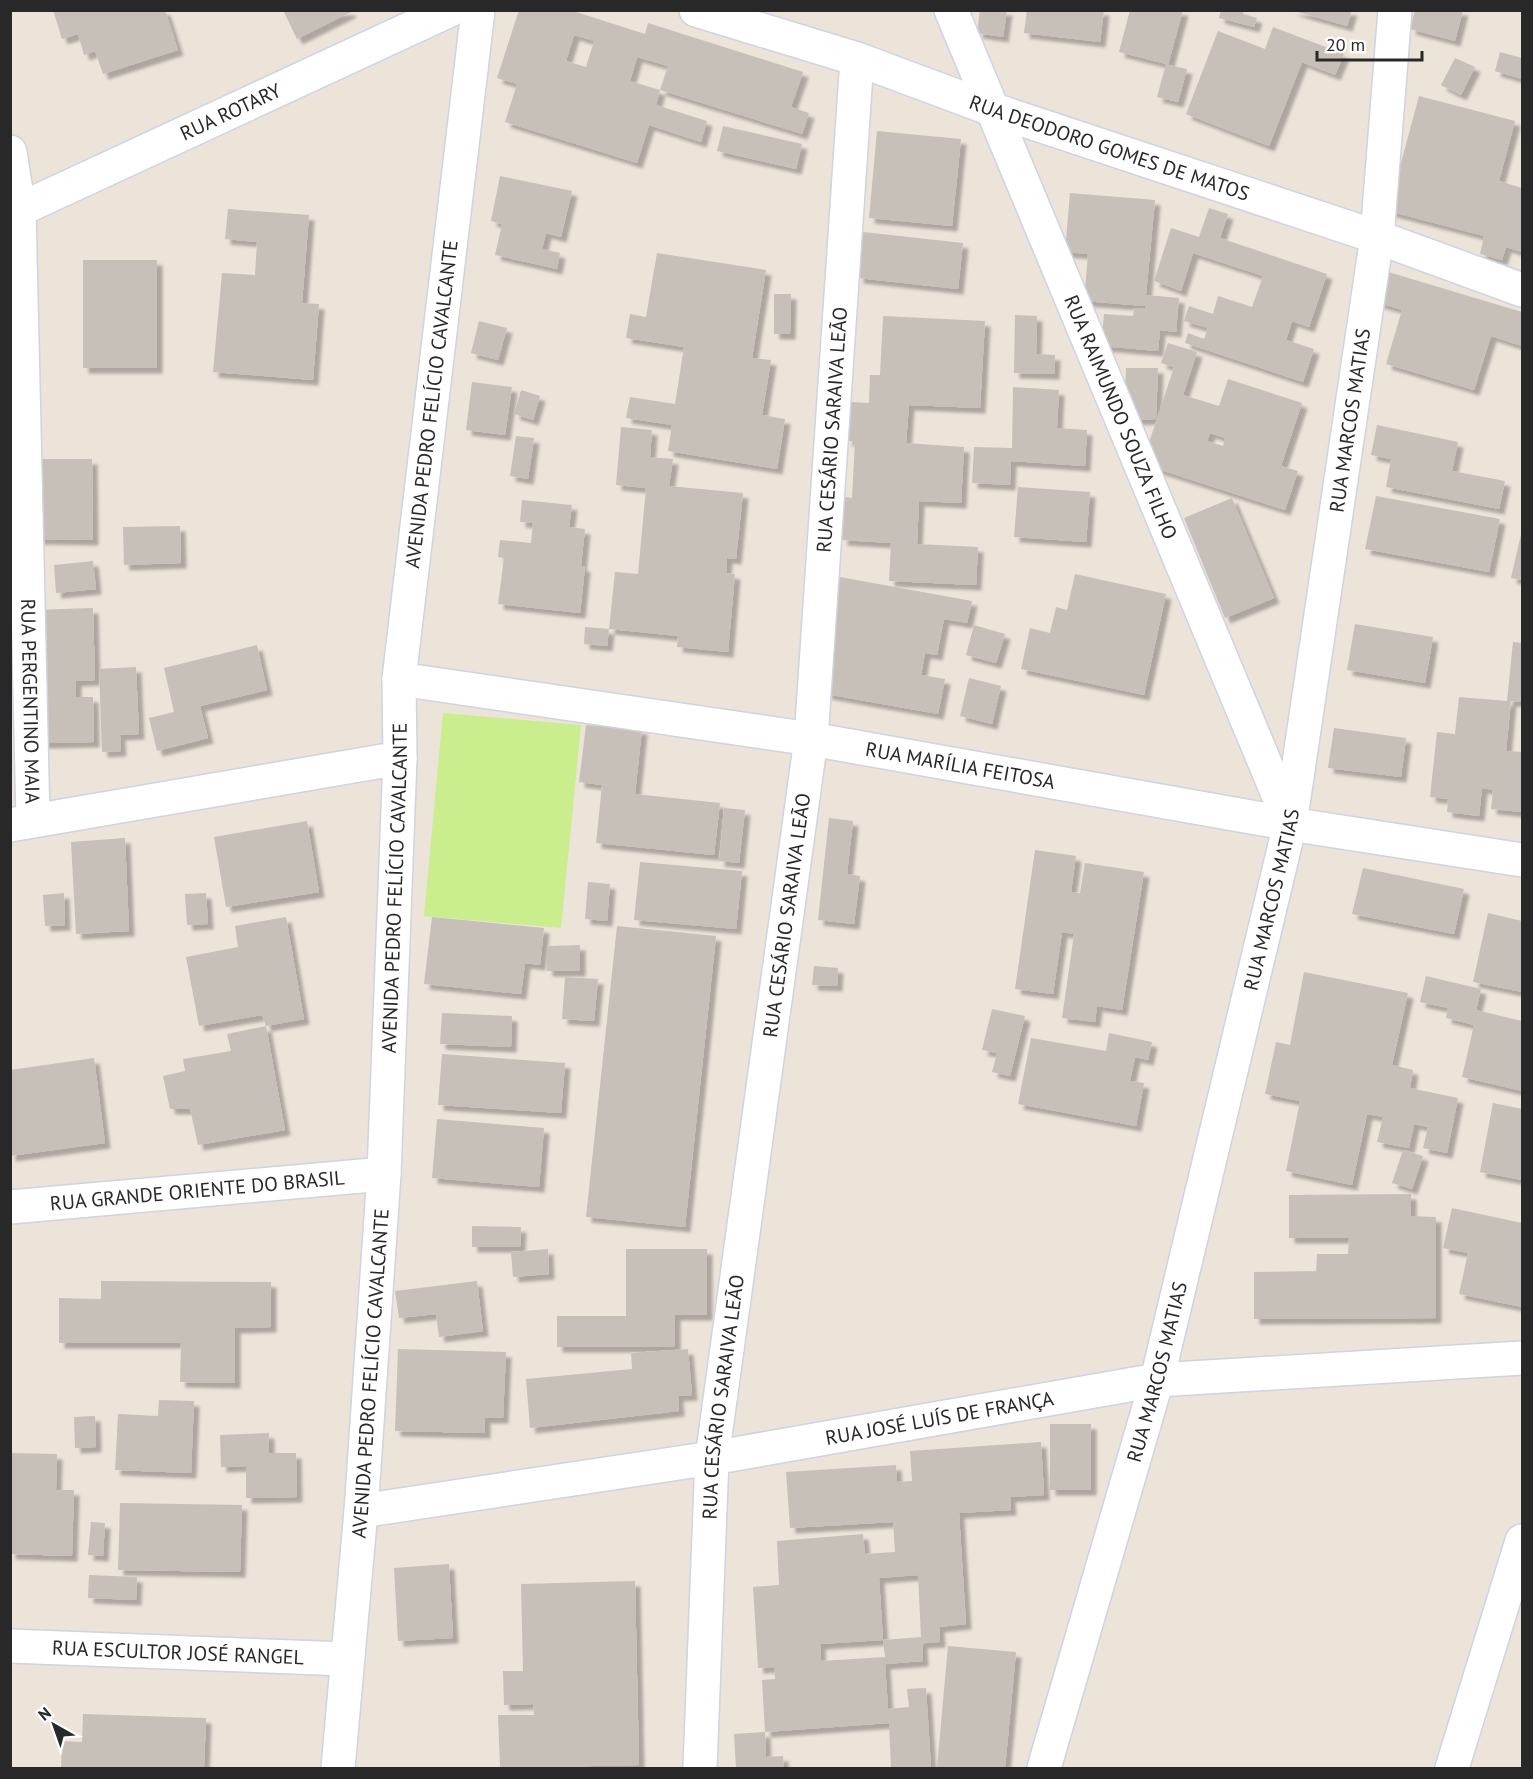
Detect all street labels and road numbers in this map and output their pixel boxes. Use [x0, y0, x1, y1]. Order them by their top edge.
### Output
street label: RUA ROTARY [176, 77, 286, 146]
street label: RUA DEODORO GOMES DE MATOS [966, 89, 1253, 207]
street label: AVENIDA PEDRO FELÍCIO CAVALCANTE [399, 238, 464, 570]
street label: RUA RAIMUNDO SOUZA FILHO [1058, 291, 1183, 543]
street label: RUA CESÁRIO SARAIVA LEÃO [811, 306, 853, 553]
street label: RUA MARCOS MATIAS [1323, 326, 1376, 514]
street label: RUA PERGENTINO MAIA [15, 598, 46, 804]
street label: AVENIDA PEDRO FELÍCIO CAVALCANTE [376, 723, 413, 1054]
street label: RUA MARÍLIA FEITOSA [864, 736, 1057, 795]
street label: RUA CESÁRIO SARAIVA LEÃO [757, 792, 816, 1039]
street label: RUA MARCOS MATIAS [1238, 807, 1305, 993]
street label: RUA GRANDE ORIENTE DO BRASIL [49, 1165, 346, 1216]
street label: AVENIDA PEDRO FELÍCIO CAVALCANTE [346, 1208, 395, 1539]
street label: RUA CESÁRIO SARAIVA LEÃO [697, 1273, 750, 1520]
street label: RUA MARCOS MATIAS [1121, 1279, 1193, 1465]
street label: RUA JOSÉ LUÍS DE FRANÇA [823, 1385, 1056, 1451]
street label: RUA ESCULTOR JOSÉ RANGEL [51, 1635, 304, 1670]

